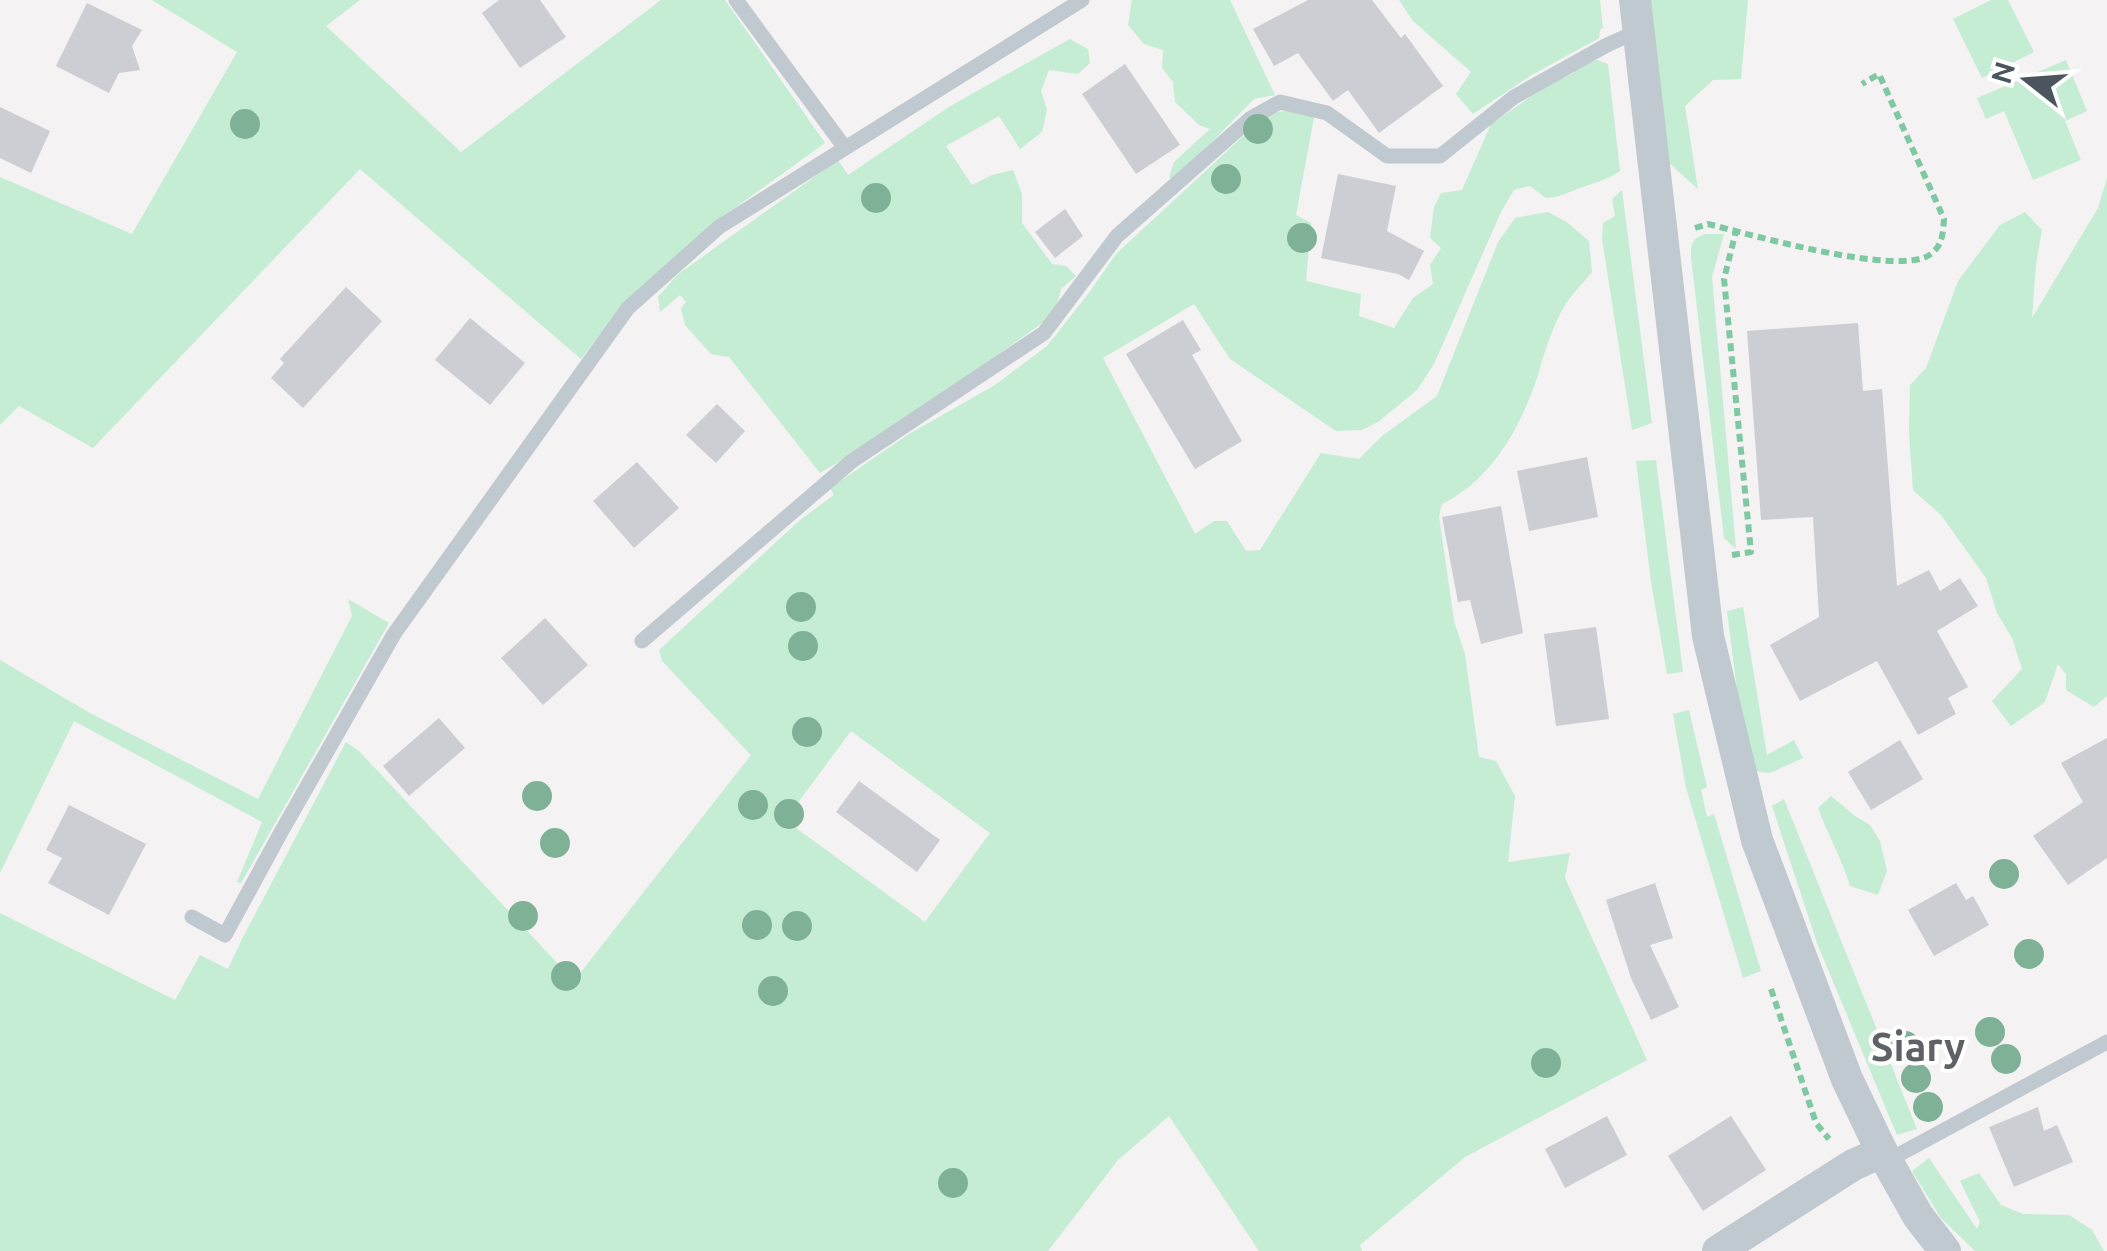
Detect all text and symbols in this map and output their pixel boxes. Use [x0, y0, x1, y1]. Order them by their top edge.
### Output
north arrow [1977, 30, 2077, 130]
text: N [1985, 58, 2020, 87]
district label: Siary [1871, 1024, 1965, 1069]

